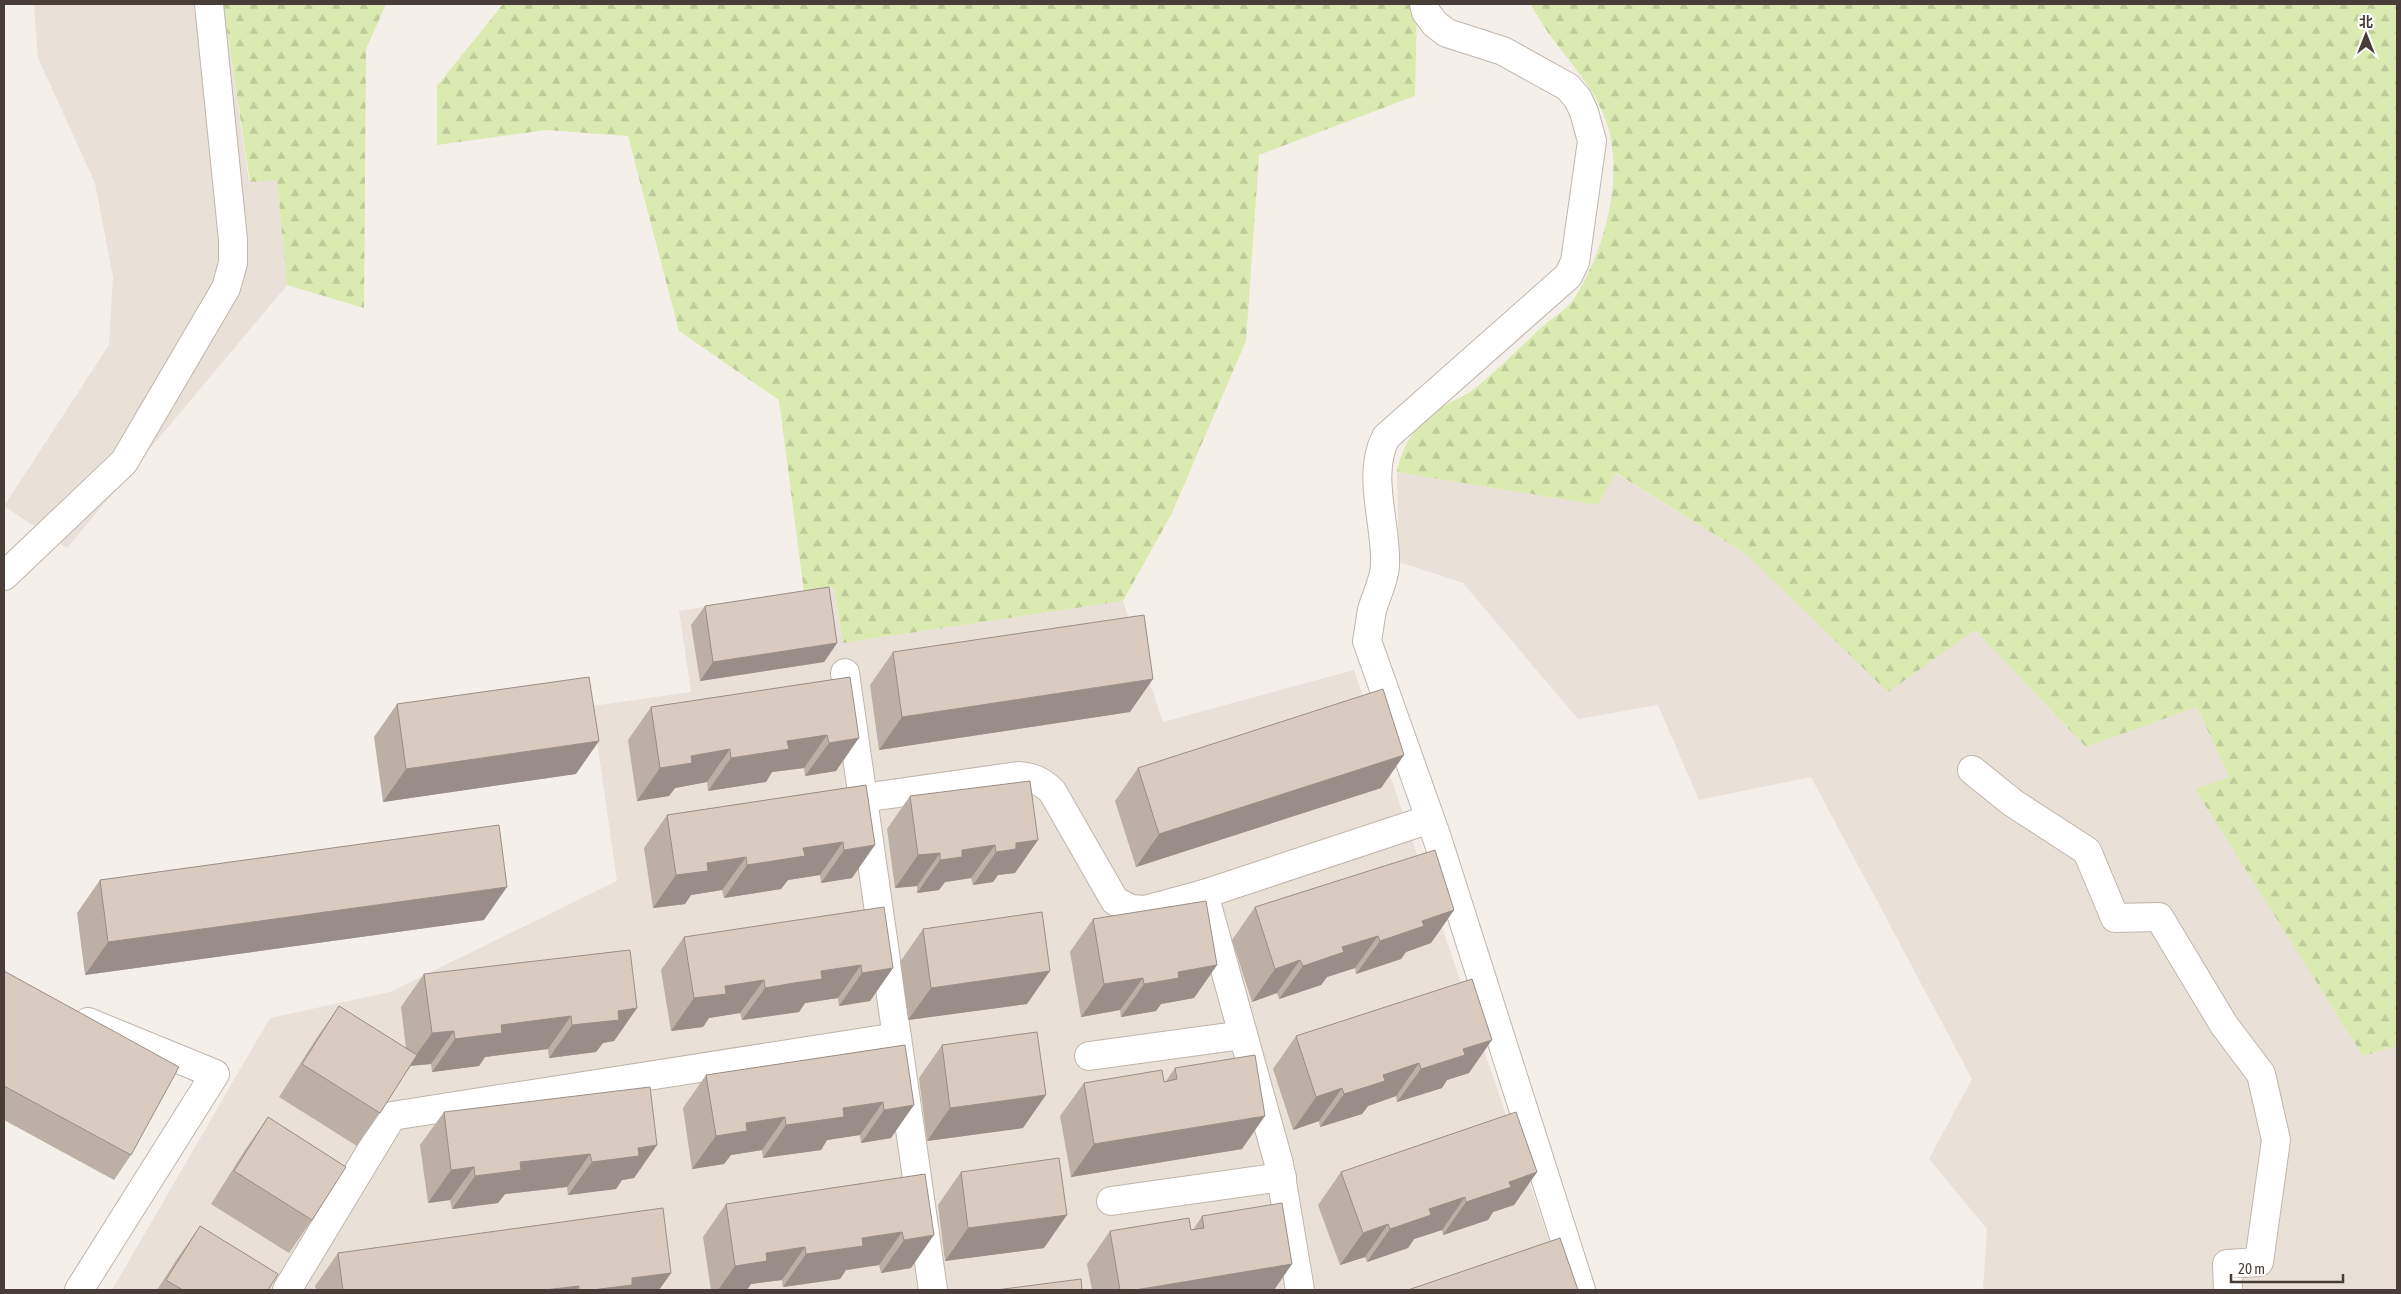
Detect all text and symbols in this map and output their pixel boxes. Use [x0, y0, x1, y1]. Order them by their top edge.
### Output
north arrow [2341, 10, 2391, 60]
text: 北 [2359, 14, 2373, 30]
scale bar [2231, 1252, 2344, 1284]
text: 20 m [2238, 1260, 2265, 1277]

